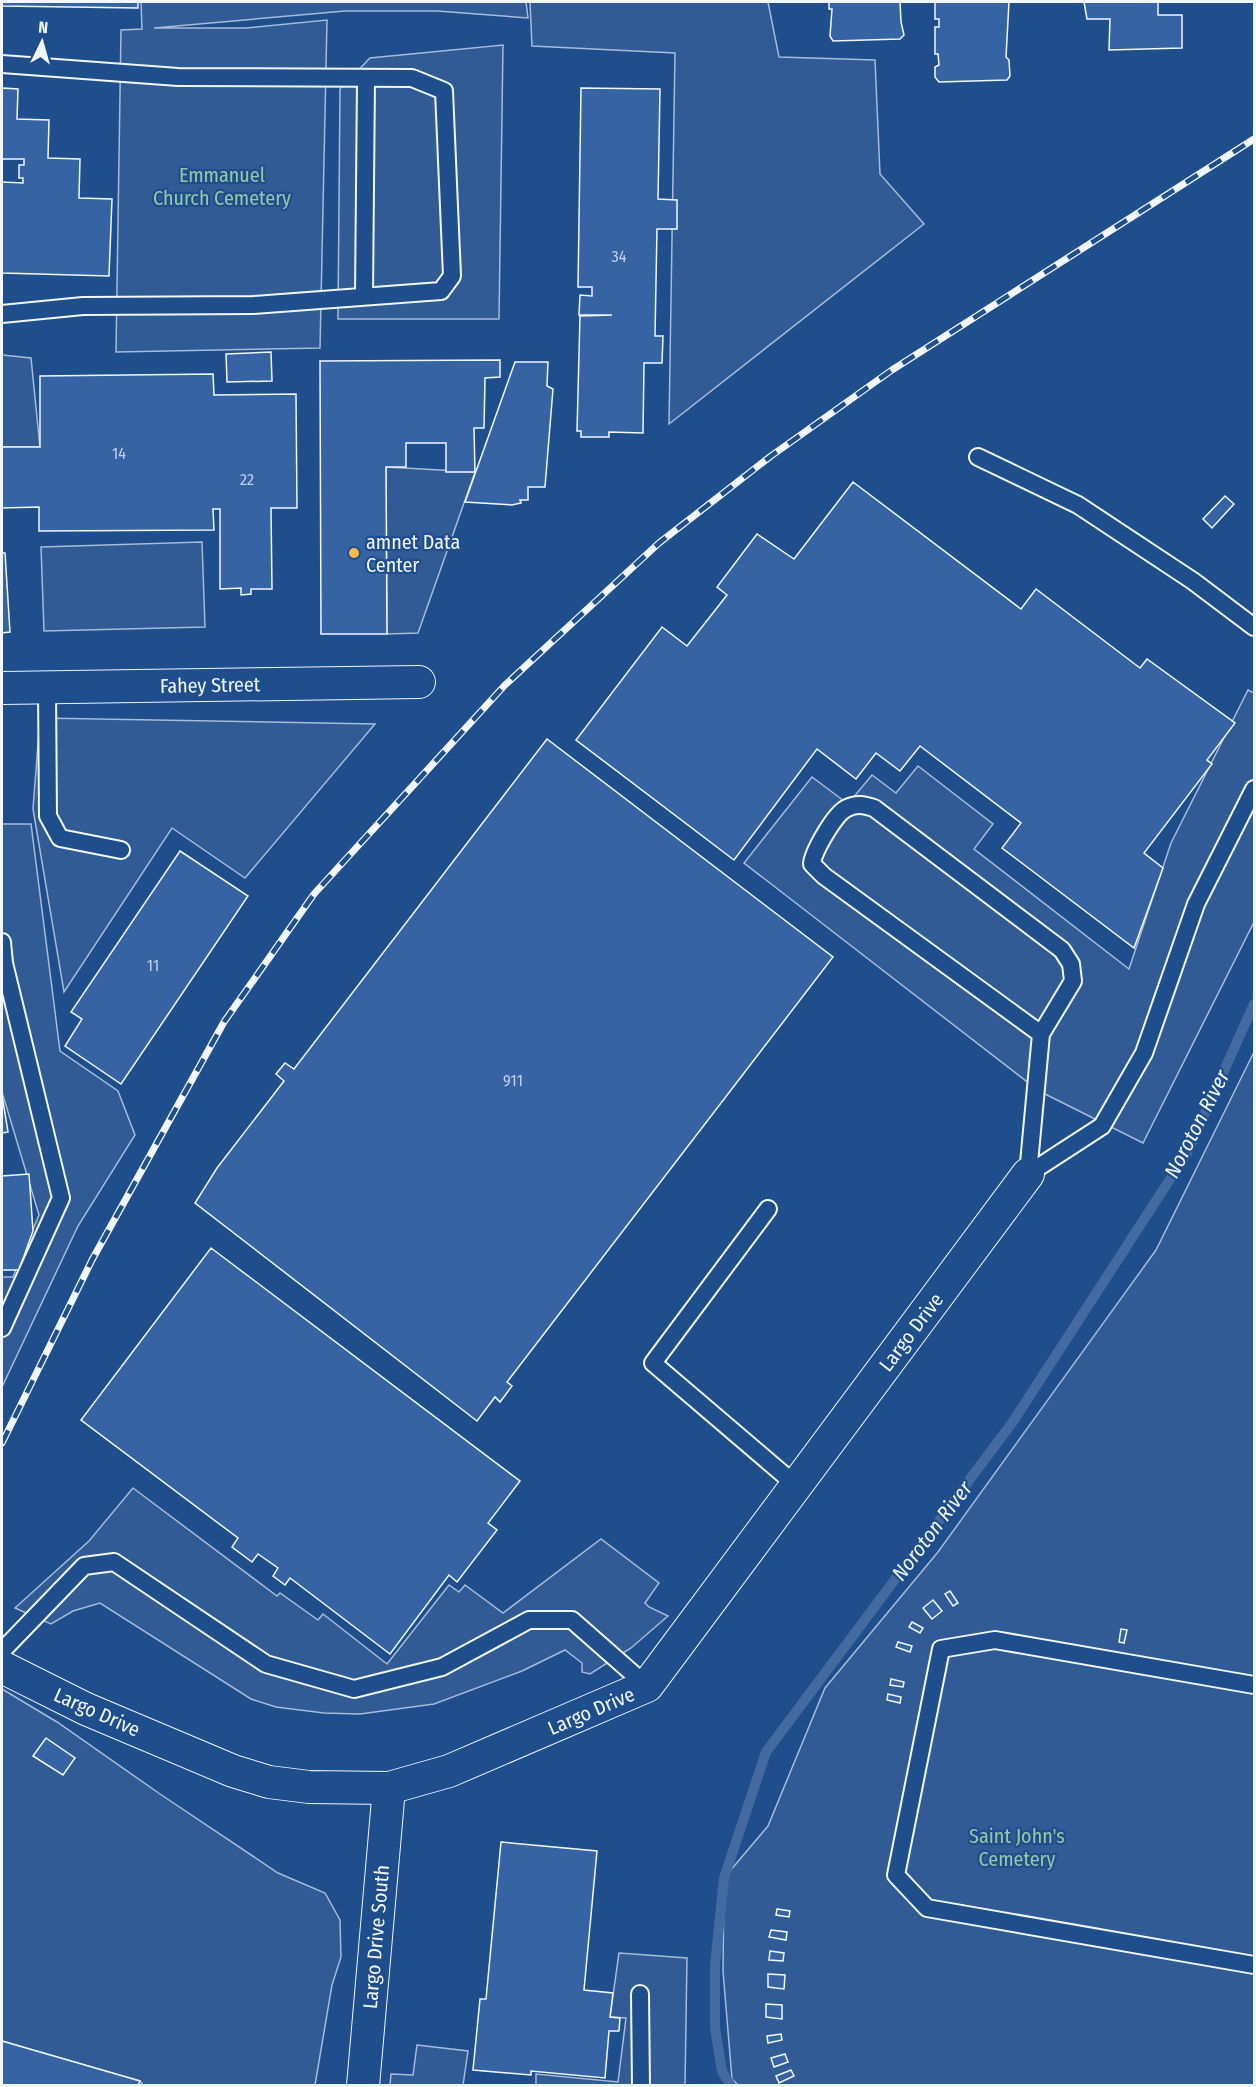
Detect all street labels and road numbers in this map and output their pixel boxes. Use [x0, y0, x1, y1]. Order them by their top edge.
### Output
street label: Fahey Street [160, 672, 261, 698]
street label: Largo Drive [874, 1288, 948, 1376]
street label: Largo Drive [50, 1682, 144, 1742]
street label: Largo Drive [544, 1682, 638, 1740]
street label: Largo Drive South [358, 1864, 394, 2010]

